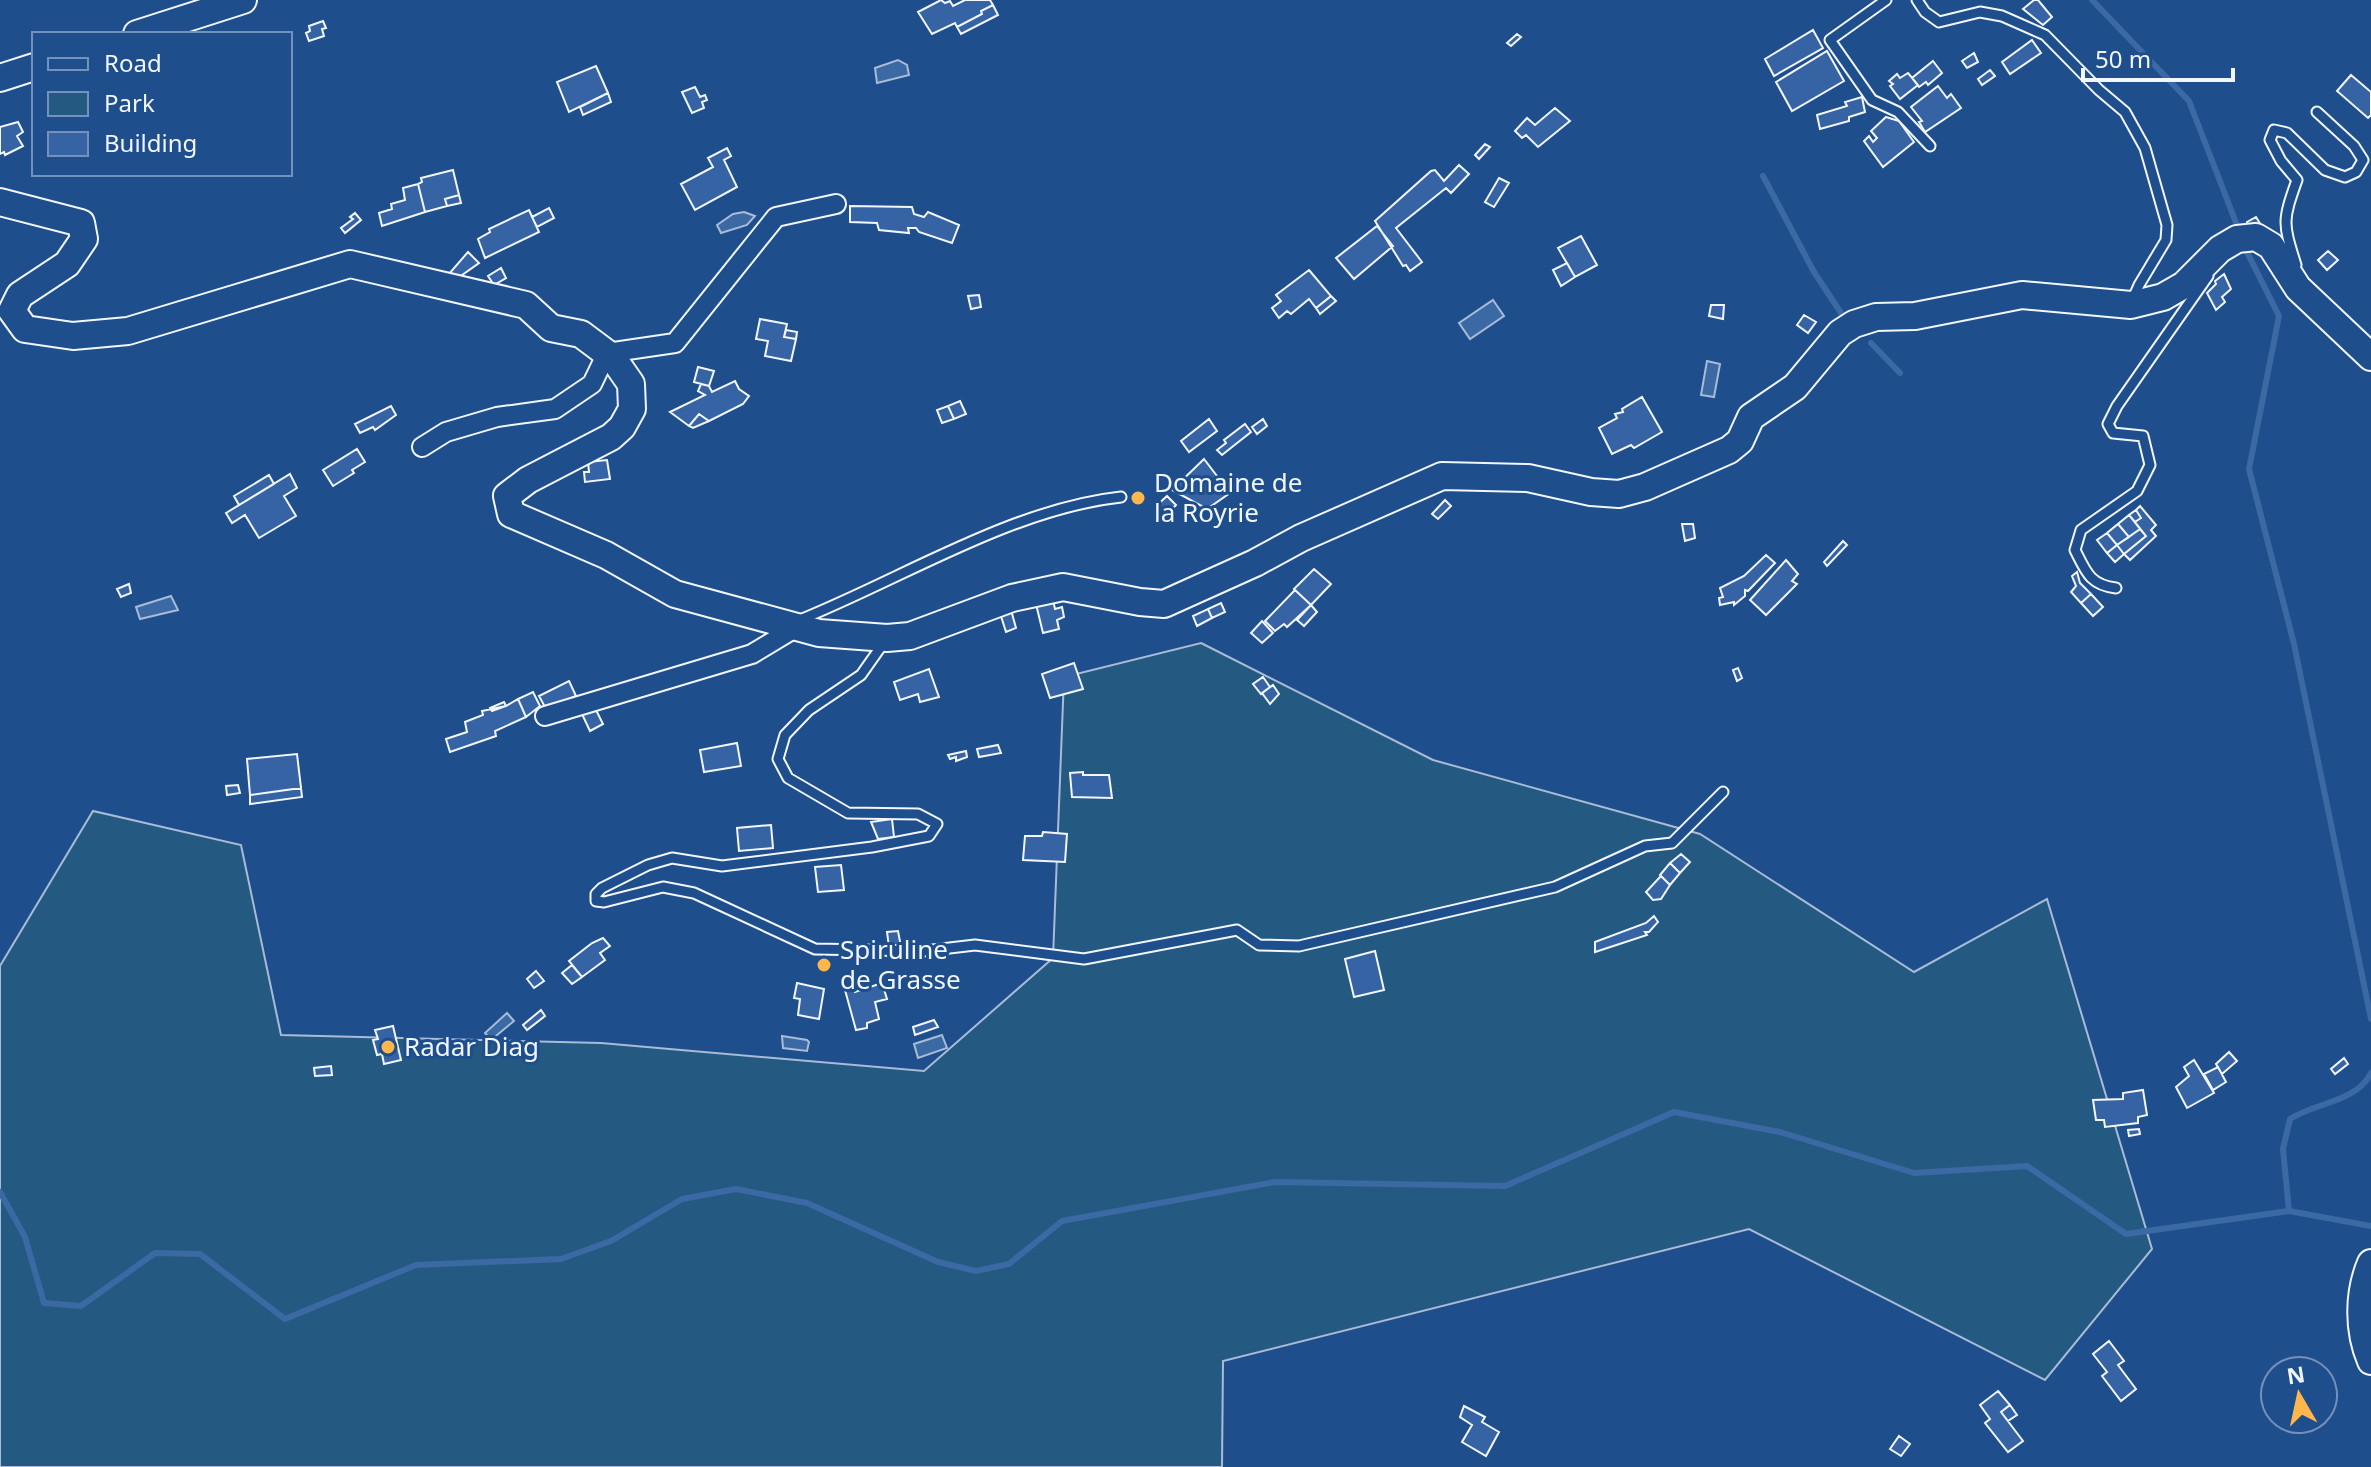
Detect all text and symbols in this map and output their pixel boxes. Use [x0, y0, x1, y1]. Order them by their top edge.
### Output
legend [32, 32, 292, 176]
scale bar [2083, 32, 2233, 82]
text: 50 m [2095, 42, 2151, 75]
text: Road [104, 46, 162, 79]
text: Park [104, 86, 155, 119]
text: Building [104, 126, 197, 159]
place label: Domaine de la Royrie [1154, 464, 1302, 530]
marker: Domaine de la Royrie [1129, 489, 1147, 507]
place label: Spiruline de Grasse [840, 931, 961, 997]
marker: Spiruline de Grasse [815, 956, 833, 974]
place label: Radar Diag [404, 1028, 539, 1064]
marker: Radar Diag [379, 1038, 397, 1056]
north arrow [2259, 1355, 2339, 1435]
text: N [2285, 1358, 2307, 1390]

